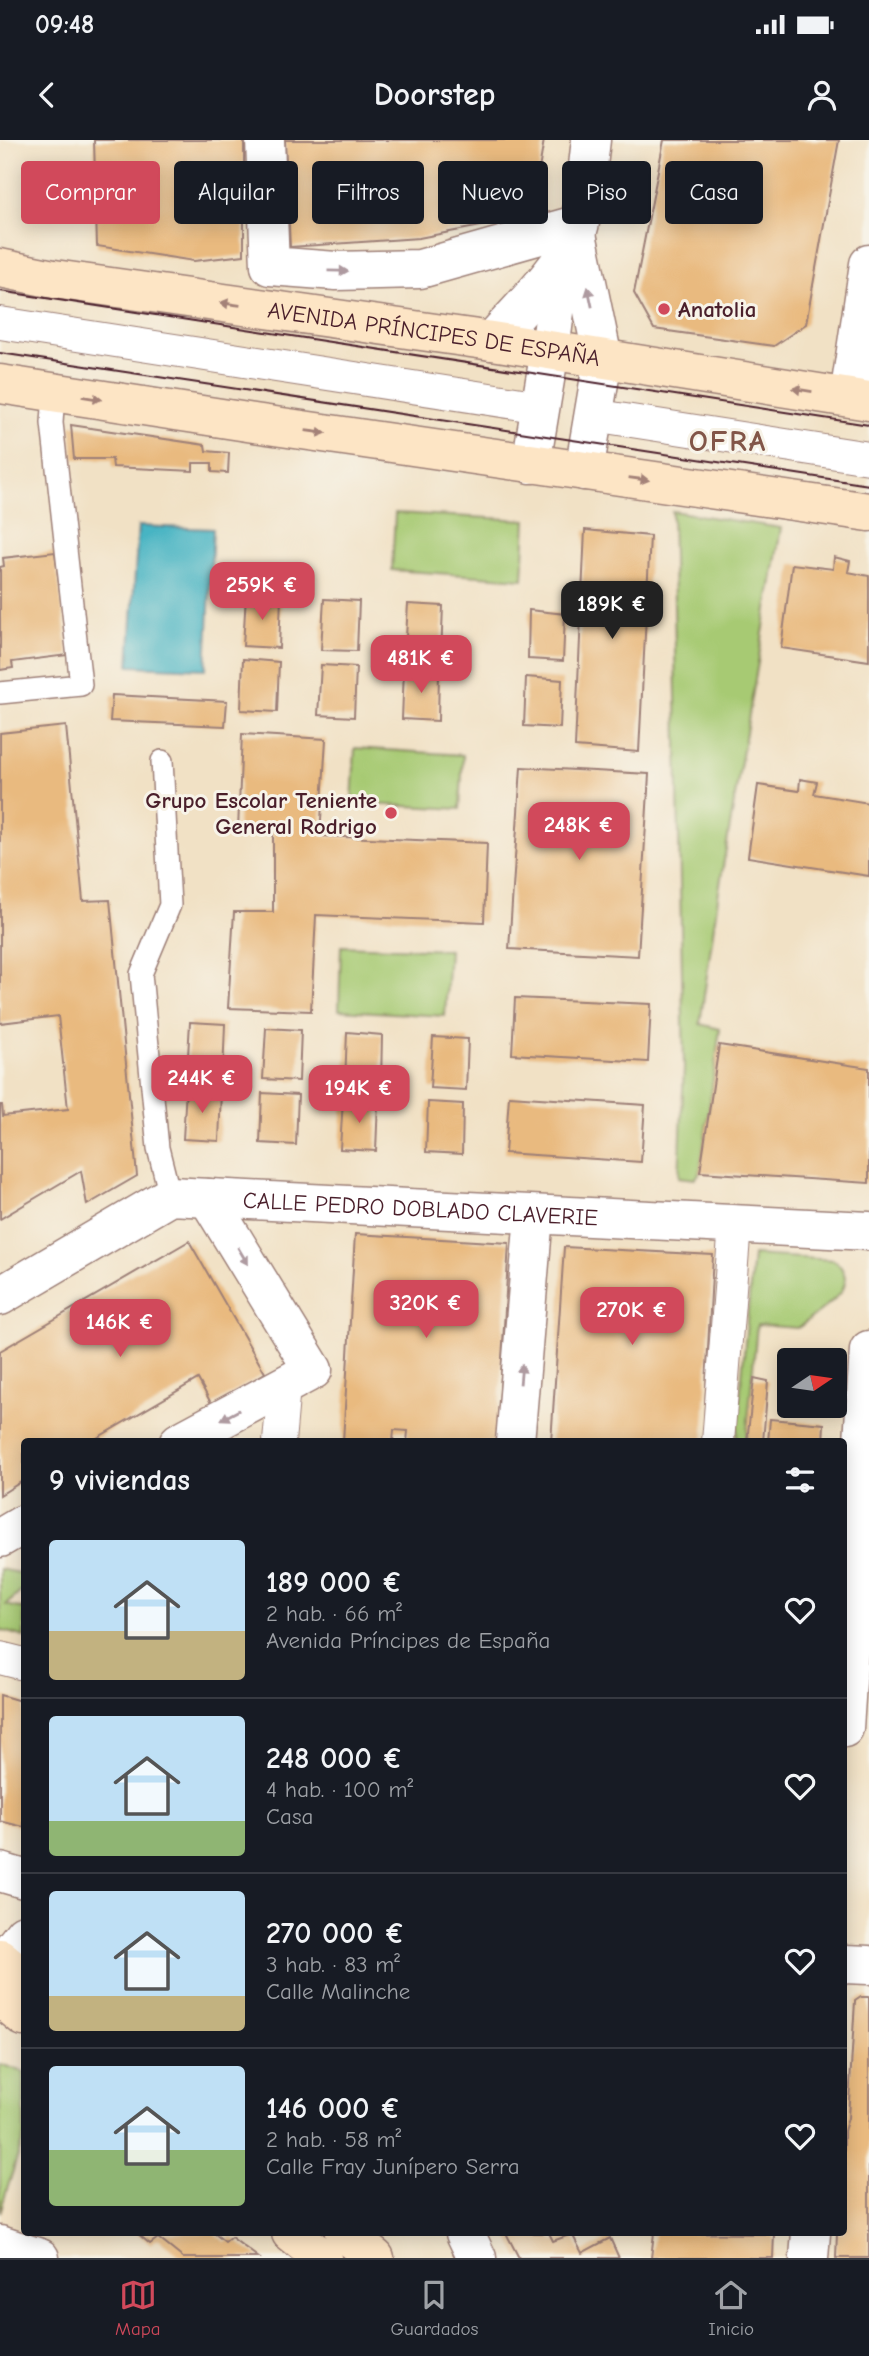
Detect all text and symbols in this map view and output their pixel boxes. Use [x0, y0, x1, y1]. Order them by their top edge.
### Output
text: 09:48 [35, 10, 94, 40]
icon: back [28, 76, 66, 114]
text: Doorstep [374, 76, 495, 113]
icon: person [803, 76, 841, 114]
chip: Comprar [21, 161, 160, 224]
chip: Alquilar [174, 161, 298, 224]
chip: Filtros [312, 161, 424, 224]
chip: Nuevo [438, 161, 548, 224]
chip: Piso [562, 161, 651, 224]
chip: Casa [665, 161, 763, 224]
one-way arrow [327, 265, 349, 276]
one-way arrow [584, 285, 595, 307]
street label: AVENIDA PRÍNCIPES DE ESPAÑA [266, 296, 602, 372]
place label: Anatolia [678, 296, 756, 323]
one-way arrow [219, 298, 241, 309]
marker: Anatolia [656, 301, 672, 317]
one-way arrow [790, 384, 812, 395]
one-way arrow [81, 393, 103, 404]
district label: OFRA [689, 424, 767, 459]
one-way arrow [306, 427, 328, 438]
one-way arrow [628, 473, 650, 484]
pin: 259K € [205, 562, 319, 622]
text: 259K € [226, 571, 298, 598]
pin: 189K € [555, 582, 669, 641]
text: 189K € [577, 590, 647, 617]
pin: 481K € [364, 636, 478, 695]
text: 481K € [387, 644, 455, 671]
place label: Grupo Escolar Teniente General Rodrigo [145, 787, 377, 840]
pin: 248K € [522, 802, 636, 862]
marker: Grupo Escolar Teniente General Rodrigo [383, 805, 399, 821]
text: 248K € [544, 811, 614, 838]
pin: 244K € [145, 1056, 259, 1115]
text: 244K € [167, 1064, 237, 1091]
pin: 194K € [302, 1066, 416, 1125]
text: 194K € [325, 1074, 393, 1101]
street label: CALLE PEDRO DOBLADO CLAVERIE [242, 1186, 599, 1231]
one-way arrow [237, 1247, 250, 1266]
pin: 320K € [369, 1280, 483, 1340]
pin: 270K € [575, 1288, 689, 1347]
text: 320K € [390, 1289, 462, 1316]
text: 270K € [596, 1296, 668, 1323]
pin: 146K € [63, 1300, 177, 1359]
text: 146K € [86, 1308, 154, 1335]
north arrow [777, 1348, 847, 1418]
map controls [777, 1348, 847, 1418]
one-way arrow [516, 1363, 527, 1385]
one-way arrow [220, 1409, 240, 1420]
icon: filters [781, 1461, 819, 1499]
text: 9 viviendas [49, 1463, 190, 1498]
text: 189 000 € [266, 1565, 402, 1600]
icon: home [105, 1568, 189, 1652]
icon: heart [781, 1591, 819, 1629]
text: 2 hab. · 66 m² [266, 1600, 402, 1627]
text: Avenida Príncipes de España [266, 1627, 551, 1654]
text: 248 000 € [266, 1741, 403, 1776]
icon: home [105, 1744, 189, 1828]
icon: heart [781, 1767, 819, 1805]
text: 4 hab. · 100 m² [266, 1776, 413, 1803]
text: Casa [266, 1803, 313, 1830]
text: 270 000 € [266, 1916, 405, 1951]
icon: home [105, 1919, 189, 2003]
icon: heart [781, 1942, 819, 1980]
text: 3 hab. · 83 m² [266, 1951, 400, 1978]
text: Calle Malinche [266, 1978, 410, 2005]
text: 146 000 € [266, 2091, 401, 2126]
icon: home [105, 2094, 189, 2178]
icon: heart [781, 2117, 819, 2155]
text: 2 hab. · 58 m² [266, 2126, 401, 2153]
text: Calle Fray Junípero Serra [266, 2153, 520, 2180]
tab: Mapa [115, 2276, 161, 2340]
tab: Guardados [390, 2276, 478, 2340]
tab: Inicio [708, 2276, 754, 2340]

